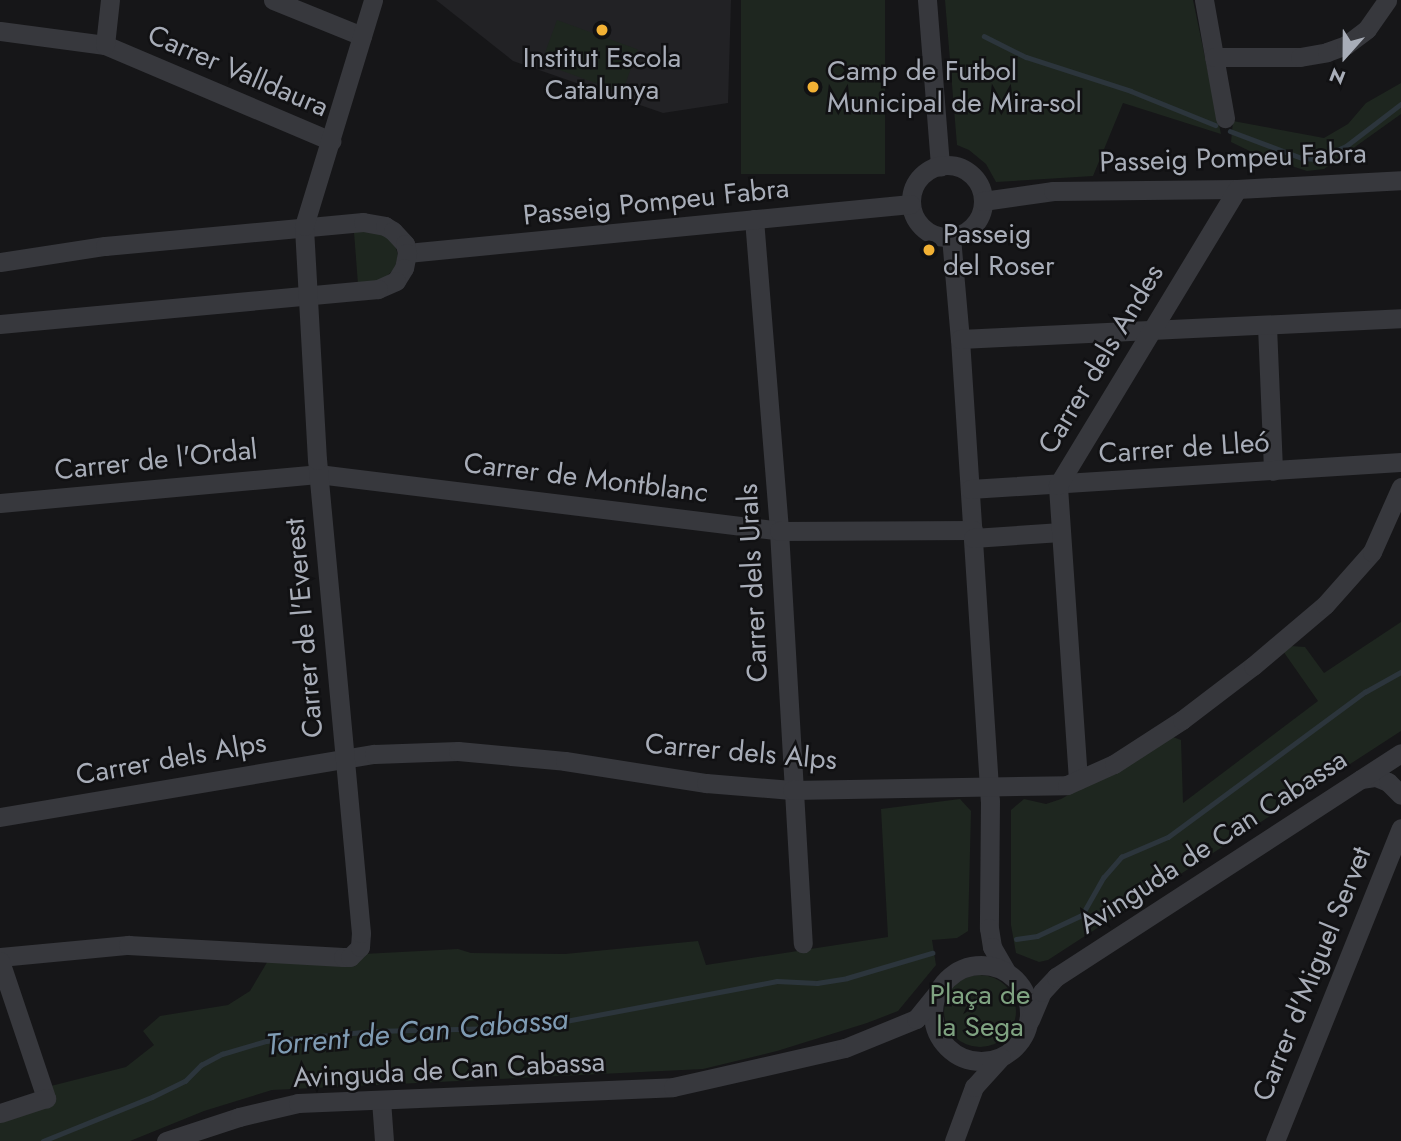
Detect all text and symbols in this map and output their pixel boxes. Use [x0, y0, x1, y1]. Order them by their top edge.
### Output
street label: Carrer Valldaura [143, 18, 333, 124]
north arrow [1310, 21, 1380, 91]
marker: Institut Escola Catalunya [594, 22, 610, 38]
place label: Institut Escola Catalunya [523, 41, 681, 107]
place label: Camp de Futbol Municipal de Mira-sol [827, 54, 1082, 120]
text: N [1325, 61, 1349, 91]
marker: Camp de Futbol Municipal de Mira-sol [805, 79, 821, 95]
street label: Passeig Pompeu Fabra [1099, 137, 1367, 179]
street label: Passeig Pompeu Fabra [521, 171, 791, 233]
place label: Passeig del Roser [943, 217, 1054, 283]
marker: Passeig del Roser [921, 242, 937, 258]
street label: Carrer dels Andes [1031, 258, 1171, 460]
street label: Carrer de Lleó [1097, 425, 1271, 471]
street label: Carrer de l'Ordal [53, 433, 259, 487]
street label: Carrer de Montblanc [462, 446, 710, 510]
street label: Carrer dels Urals [731, 483, 775, 683]
street label: Carrer de l'Everest [278, 517, 330, 739]
street label: Carrer dels Alps [73, 726, 269, 792]
street label: Carrer dels Alps [644, 727, 838, 777]
street label: Avinguda de Can Cabassa [1073, 743, 1353, 941]
street label: Carrer d'Miguel Servet [1246, 842, 1378, 1106]
park label: Plaça de la Sega [930, 978, 1030, 1044]
water label: Torrent de Can Cabassa [264, 1001, 570, 1063]
street label: Avinguda de Can Cabassa [292, 1045, 606, 1095]

